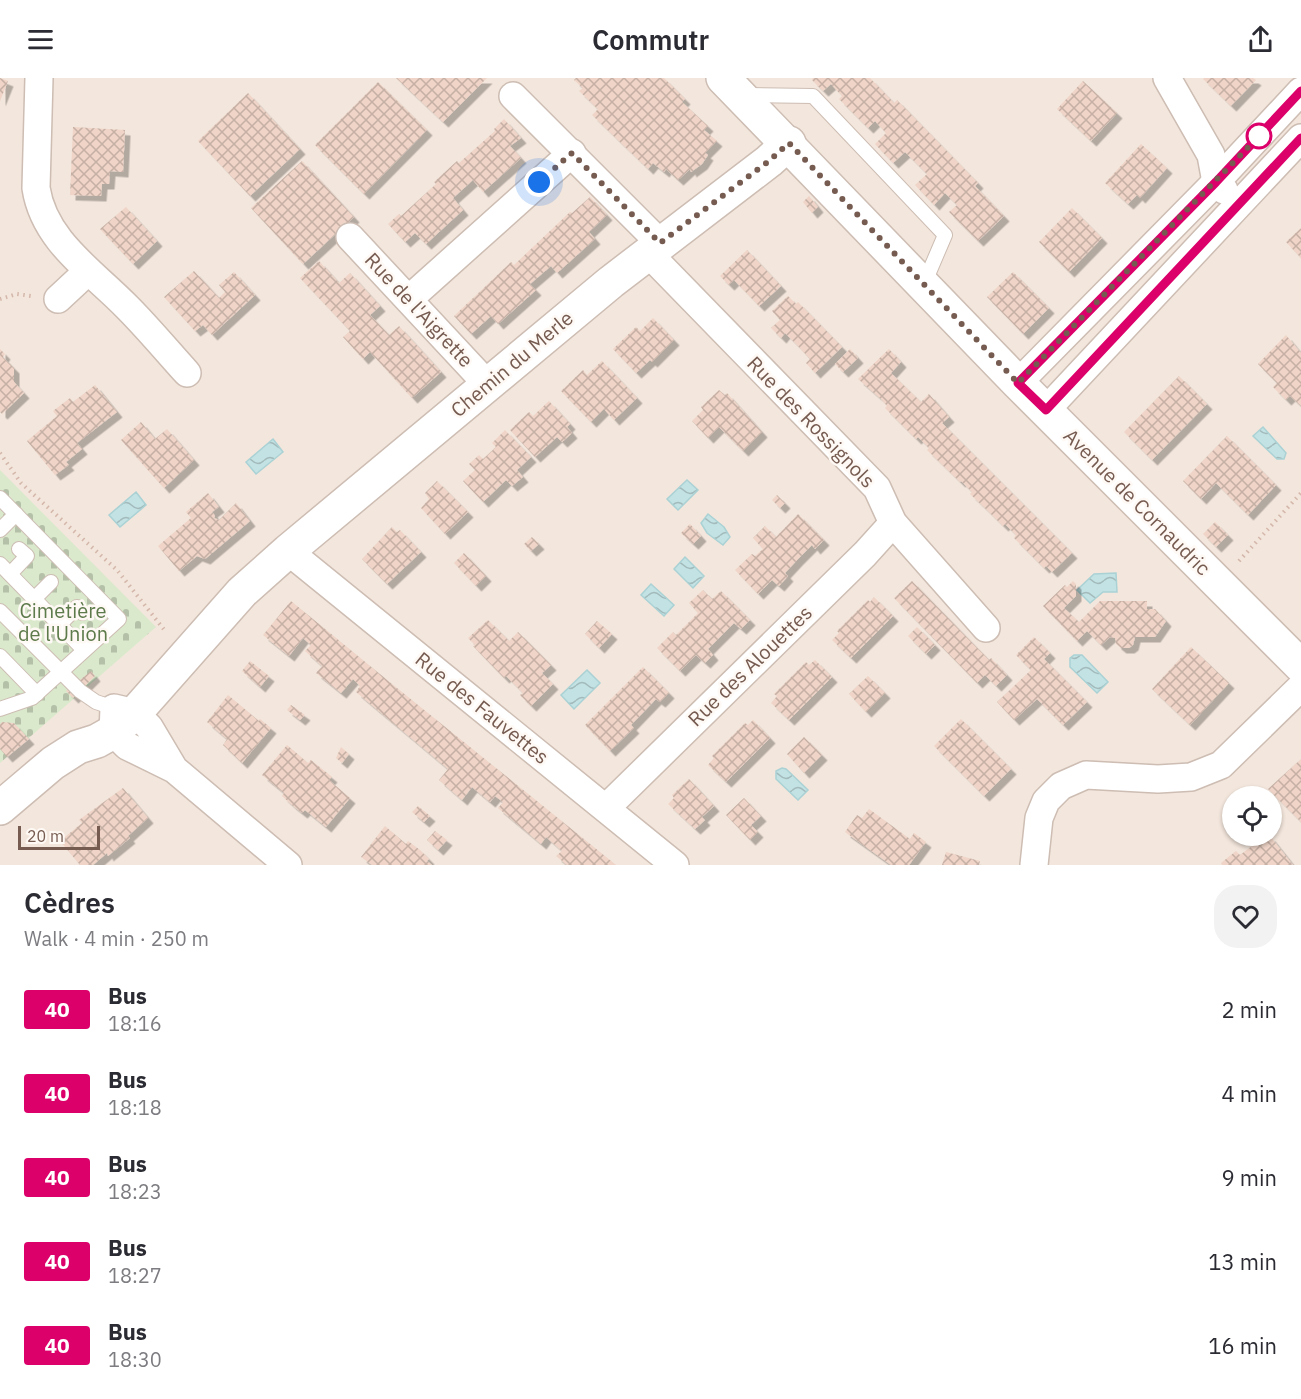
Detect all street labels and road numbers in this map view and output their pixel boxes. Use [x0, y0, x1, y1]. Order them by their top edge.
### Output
street label: Rue de l'Aigrette [359, 246, 480, 373]
street label: Chemin du Merle [445, 304, 579, 423]
street label: Rue des Rossignols [741, 350, 881, 493]
street label: Avenue de Cornaudric [1058, 422, 1217, 581]
street label: Rue des Alouettes [682, 599, 818, 732]
street label: Rue des Fauvettes [410, 645, 555, 770]

